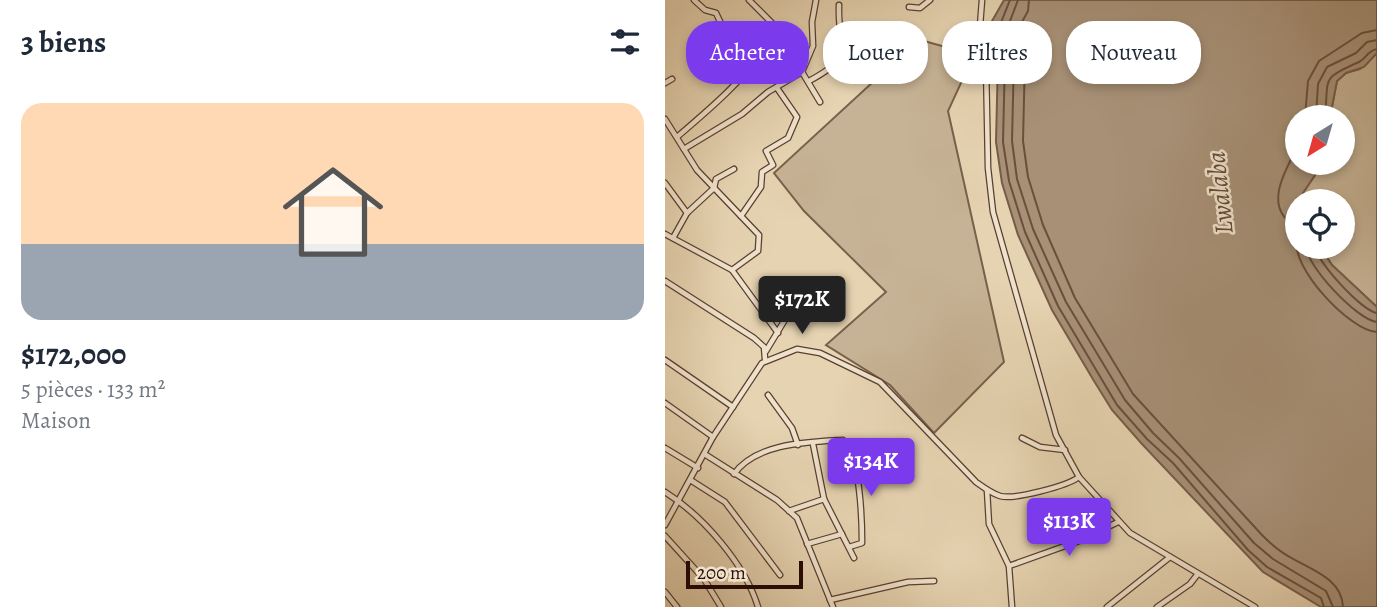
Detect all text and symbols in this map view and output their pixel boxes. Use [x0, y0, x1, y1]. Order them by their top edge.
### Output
chip: Acheter [686, 21, 809, 84]
chip: Louer [823, 21, 928, 84]
chip: Filtres [942, 21, 1052, 84]
chip: Nouveau [1066, 21, 1201, 84]
text: 3 biens [21, 22, 106, 62]
icon: filters [606, 23, 644, 61]
north arrow [1285, 105, 1355, 175]
map controls [1285, 105, 1355, 259]
icon: home [270, 149, 396, 275]
water label: Lwalaba [1198, 150, 1242, 236]
button: locate [1285, 189, 1355, 259]
pin: $172K [753, 276, 851, 336]
text: $172K [775, 283, 830, 314]
text: $172,000 [21, 334, 126, 374]
text: 5 pièces · 133 m² [21, 374, 165, 405]
text: Maison [21, 405, 91, 436]
pin: $134K [822, 438, 920, 498]
text: $134K [844, 445, 898, 476]
pin: $113K [1020, 498, 1118, 558]
text: $113K [1043, 505, 1095, 536]
scale bar [686, 558, 803, 590]
text: 200 m [697, 560, 746, 586]

